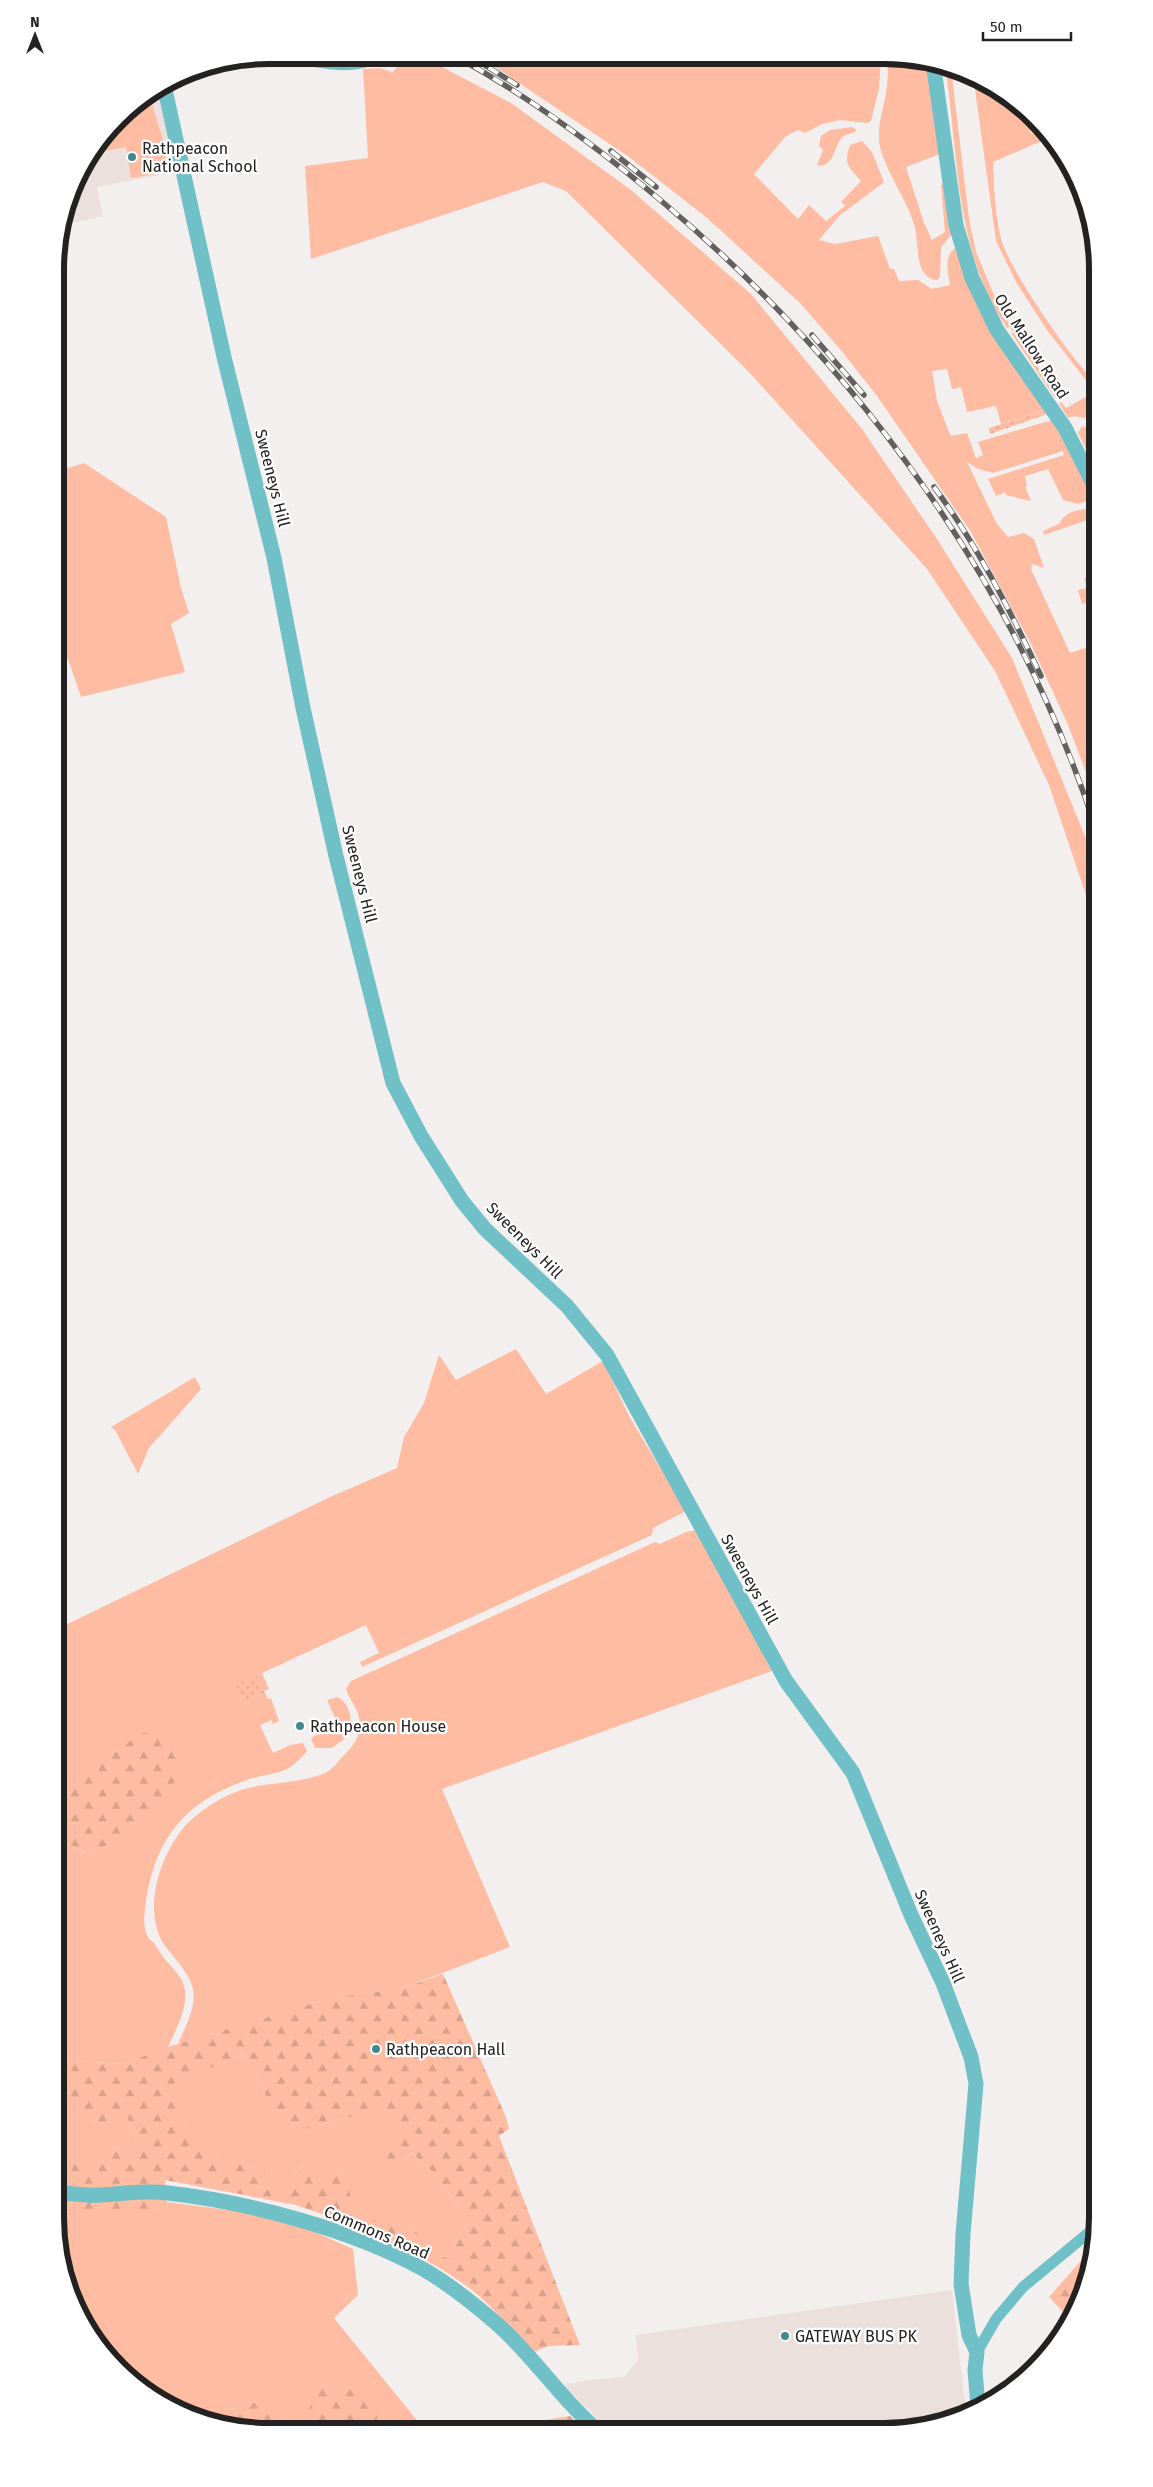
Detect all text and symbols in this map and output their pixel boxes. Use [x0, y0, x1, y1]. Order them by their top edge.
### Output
north arrow [10, 10, 60, 60]
scale bar [983, 10, 1070, 42]
text: N [30, 14, 40, 31]
text: 50 m [990, 18, 1023, 36]
place label: Rathpeacon National School [142, 139, 258, 176]
marker: Rathpeacon National School [126, 151, 138, 163]
street label: Old Mallow Road [990, 290, 1073, 402]
street label: Sweeneys Hill [251, 427, 294, 529]
street label: Sweeneys Hill [338, 823, 381, 925]
street label: Sweeneys Hill [483, 1198, 567, 1283]
street label: Sweeneys Hill [717, 1531, 782, 1628]
place label: Rathpeacon House [310, 1717, 446, 1736]
marker: Rathpeacon House [294, 1720, 306, 1732]
street label: Sweeneys Hill [911, 1887, 969, 1986]
place label: Rathpeacon Hall [386, 2040, 506, 2059]
marker: Rathpeacon Hall [370, 2043, 382, 2055]
street label: Commons Road [321, 2202, 432, 2263]
place label: GATEWAY BUS PK [795, 2327, 917, 2346]
marker: GATEWAY BUS PK [779, 2330, 791, 2342]

